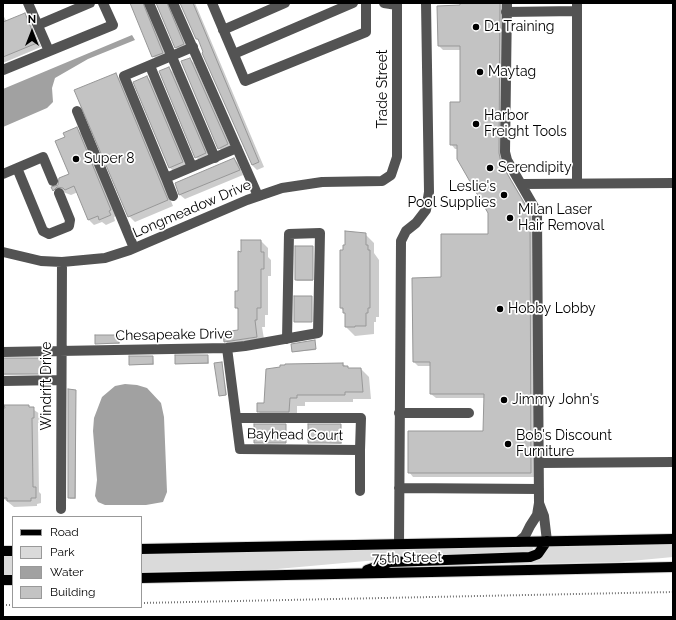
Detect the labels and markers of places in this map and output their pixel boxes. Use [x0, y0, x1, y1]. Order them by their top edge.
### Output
place label: D1 Training [484, 19, 554, 35]
marker: D1 Training [471, 22, 481, 32]
place label: Maytag [488, 64, 536, 80]
marker: Maytag [475, 67, 485, 77]
place label: Harbor Freight Tools [484, 108, 567, 140]
marker: Harbor Freight Tools [471, 119, 481, 129]
place label: Super 8 [84, 151, 134, 167]
marker: Super 8 [71, 154, 81, 164]
place label: Serendipity [498, 160, 572, 176]
marker: Serendipity [485, 163, 495, 173]
place label: Leslie's Pool Supplies [407, 179, 496, 212]
marker: Leslie's Pool Supplies [499, 190, 509, 200]
place label: Milan Laser Hair Removal [518, 202, 604, 234]
marker: Milan Laser Hair Removal [505, 213, 515, 223]
place label: Hobby Lobby [508, 301, 596, 317]
marker: Hobby Lobby [495, 304, 505, 314]
place label: Jimmy John's [512, 392, 599, 408]
marker: Jimmy John's [499, 395, 509, 405]
place label: Bob's Discount Furniture [516, 428, 612, 460]
marker: Bob's Discount Furniture [503, 439, 513, 449]

